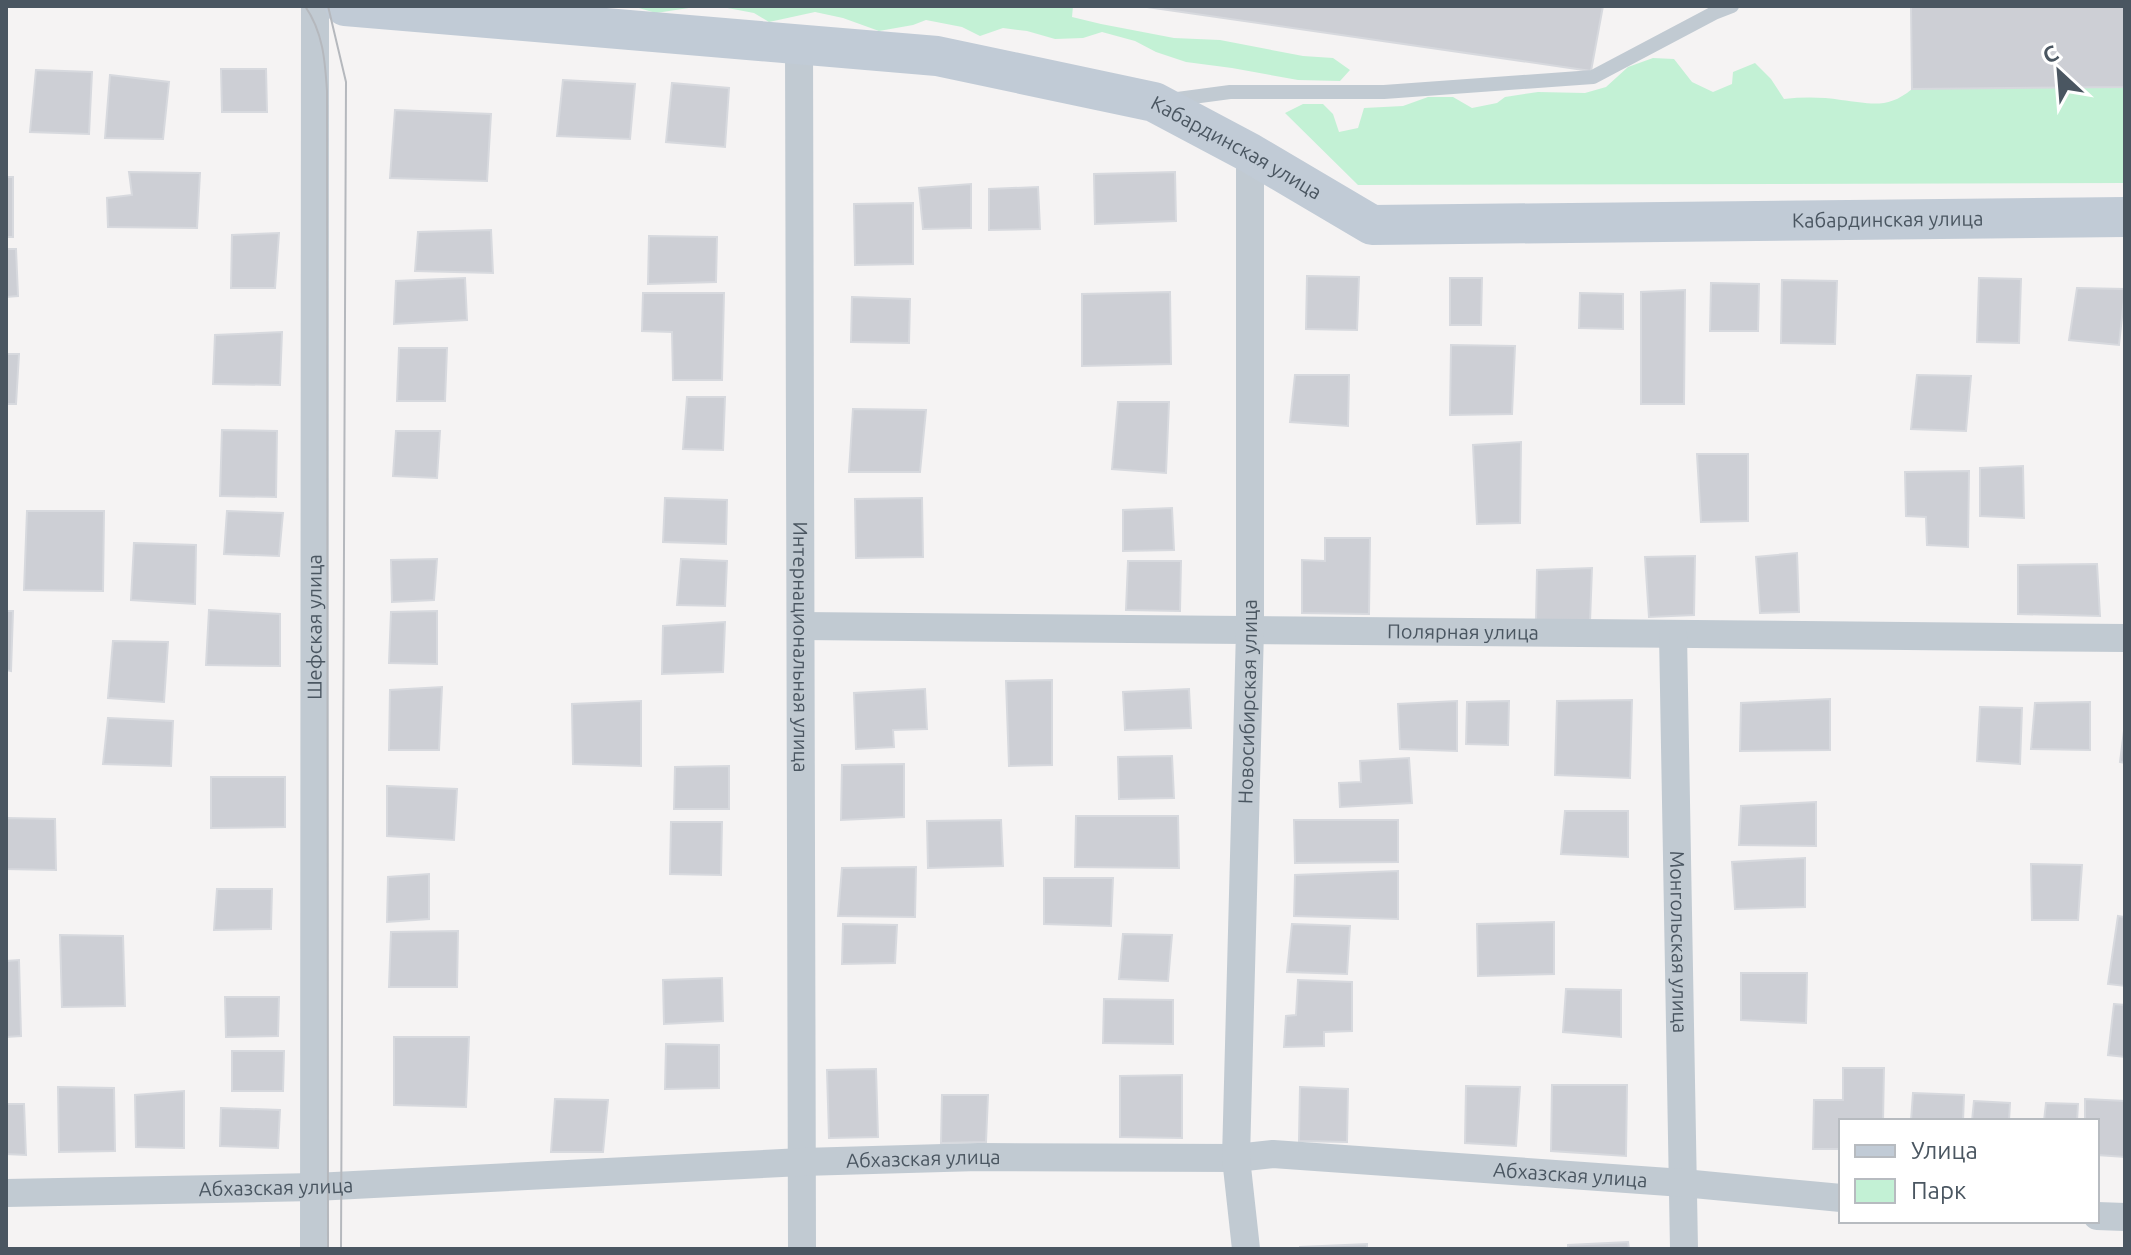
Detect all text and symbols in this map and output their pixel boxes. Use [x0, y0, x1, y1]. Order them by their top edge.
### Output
north arrow [2019, 32, 2099, 112]
text: С [2038, 39, 2062, 68]
street label: Кабардинская улица [1147, 91, 1326, 204]
street label: Кабардинская улица [1792, 207, 1983, 232]
street label: Интернациональная улица [789, 522, 813, 772]
street label: Шефская улица [302, 554, 326, 700]
street label: Новосибирская улица [1233, 599, 1261, 804]
street label: Полярная улица [1387, 619, 1539, 644]
street label: Монгольская улица [1666, 850, 1692, 1033]
legend [1839, 1119, 2099, 1223]
text: Улица [1911, 1137, 1978, 1164]
street label: Абхазская улица [846, 1145, 1001, 1172]
street label: Абхазская улица [1492, 1158, 1648, 1191]
street label: Абхазская улица [198, 1173, 354, 1200]
text: Парк [1911, 1177, 1966, 1204]

